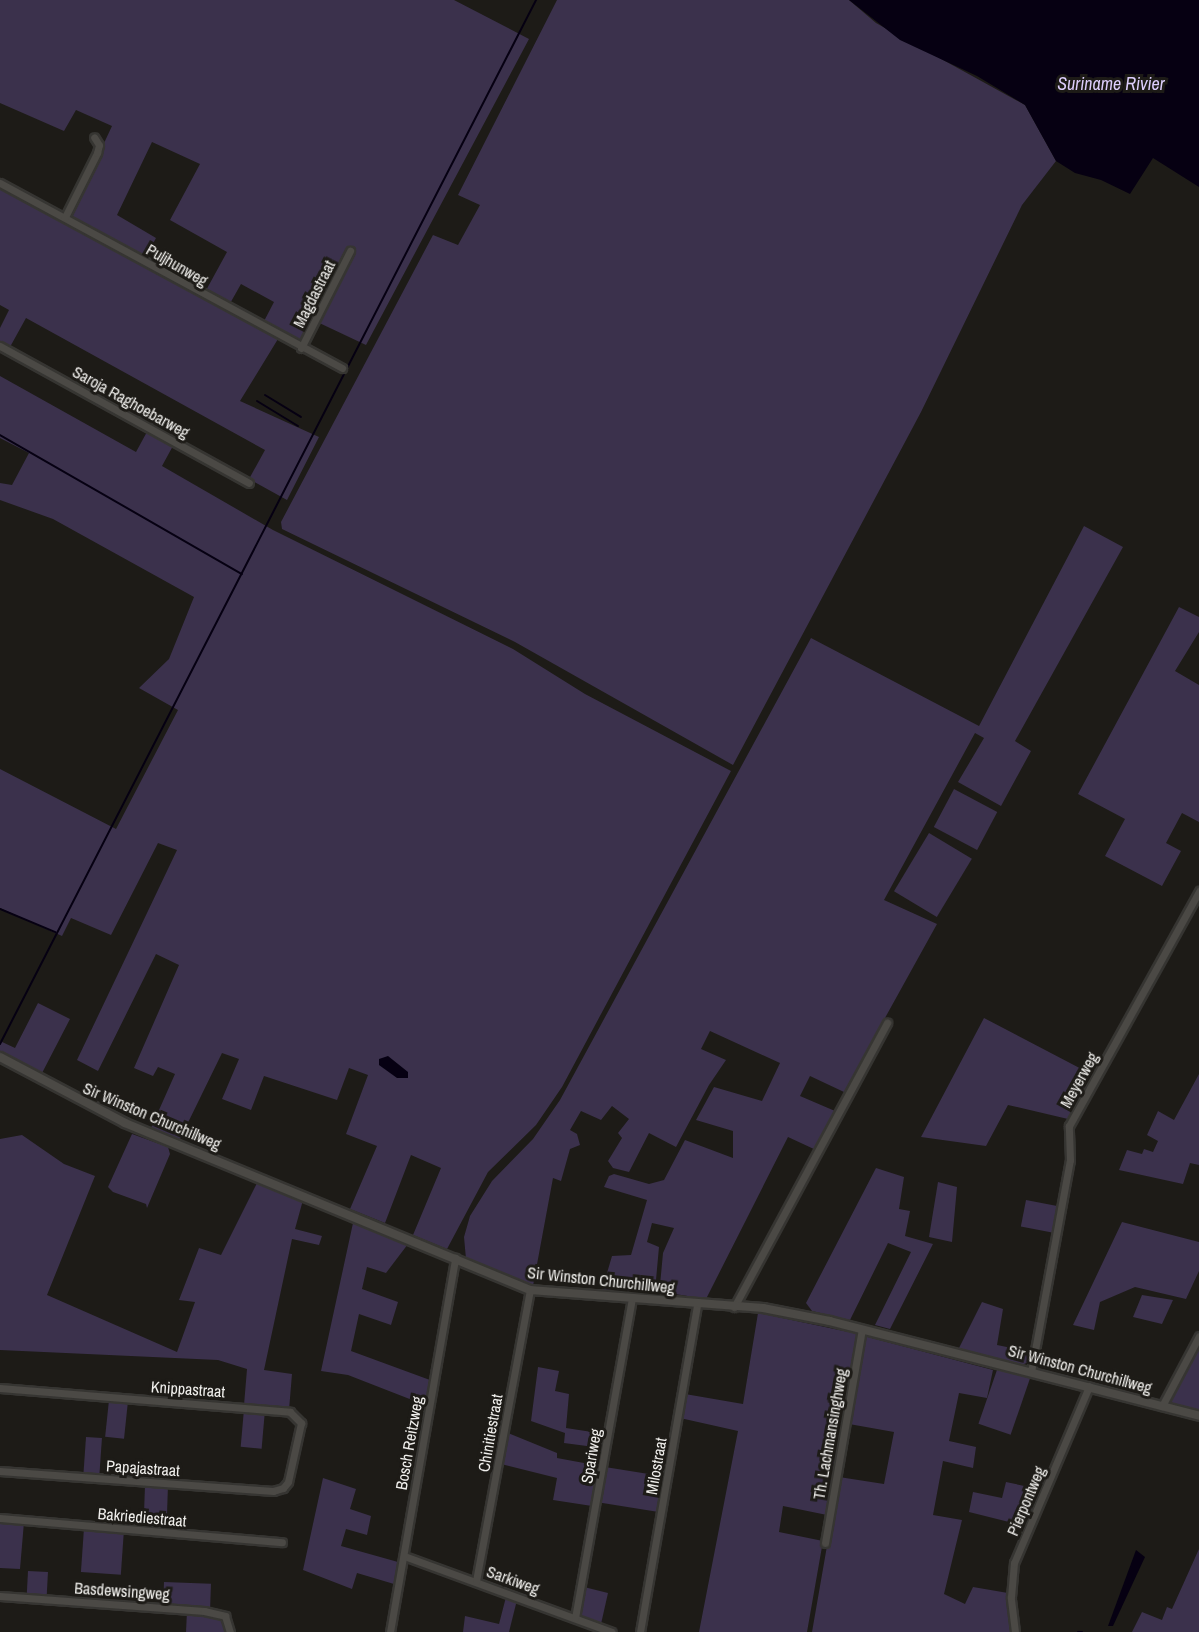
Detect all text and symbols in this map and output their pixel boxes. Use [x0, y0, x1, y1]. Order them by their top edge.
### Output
water label: Suriname Rivier [1057, 73, 1165, 95]
street label: Puljhunweg [143, 240, 211, 290]
street label: Magdastraat [289, 257, 339, 331]
street label: Saroja Raghoebarweg [69, 362, 193, 442]
street label: Meyerweg [1056, 1049, 1102, 1111]
street label: Sir Winston Churchillweg [80, 1078, 224, 1154]
street label: Sir Winston Churchillweg [526, 1263, 676, 1297]
street label: Sir Winston Churchillweg [1006, 1341, 1154, 1397]
street label: Th. Lachmansinghweg [809, 1367, 851, 1501]
street label: Knippastraat [150, 1377, 226, 1401]
street label: Chinitiestraat [474, 1393, 506, 1473]
street label: Bosch Reitzweg [391, 1395, 427, 1491]
street label: Spariweg [577, 1427, 605, 1485]
street label: Milostraat [642, 1436, 670, 1496]
street label: Papajastraat [106, 1456, 180, 1480]
street label: Pierpontweg [1003, 1463, 1049, 1539]
street label: Bakriediestraat [97, 1504, 187, 1530]
street label: Sarkiweg [484, 1562, 542, 1598]
street label: Basdewsingweg [74, 1578, 170, 1604]

